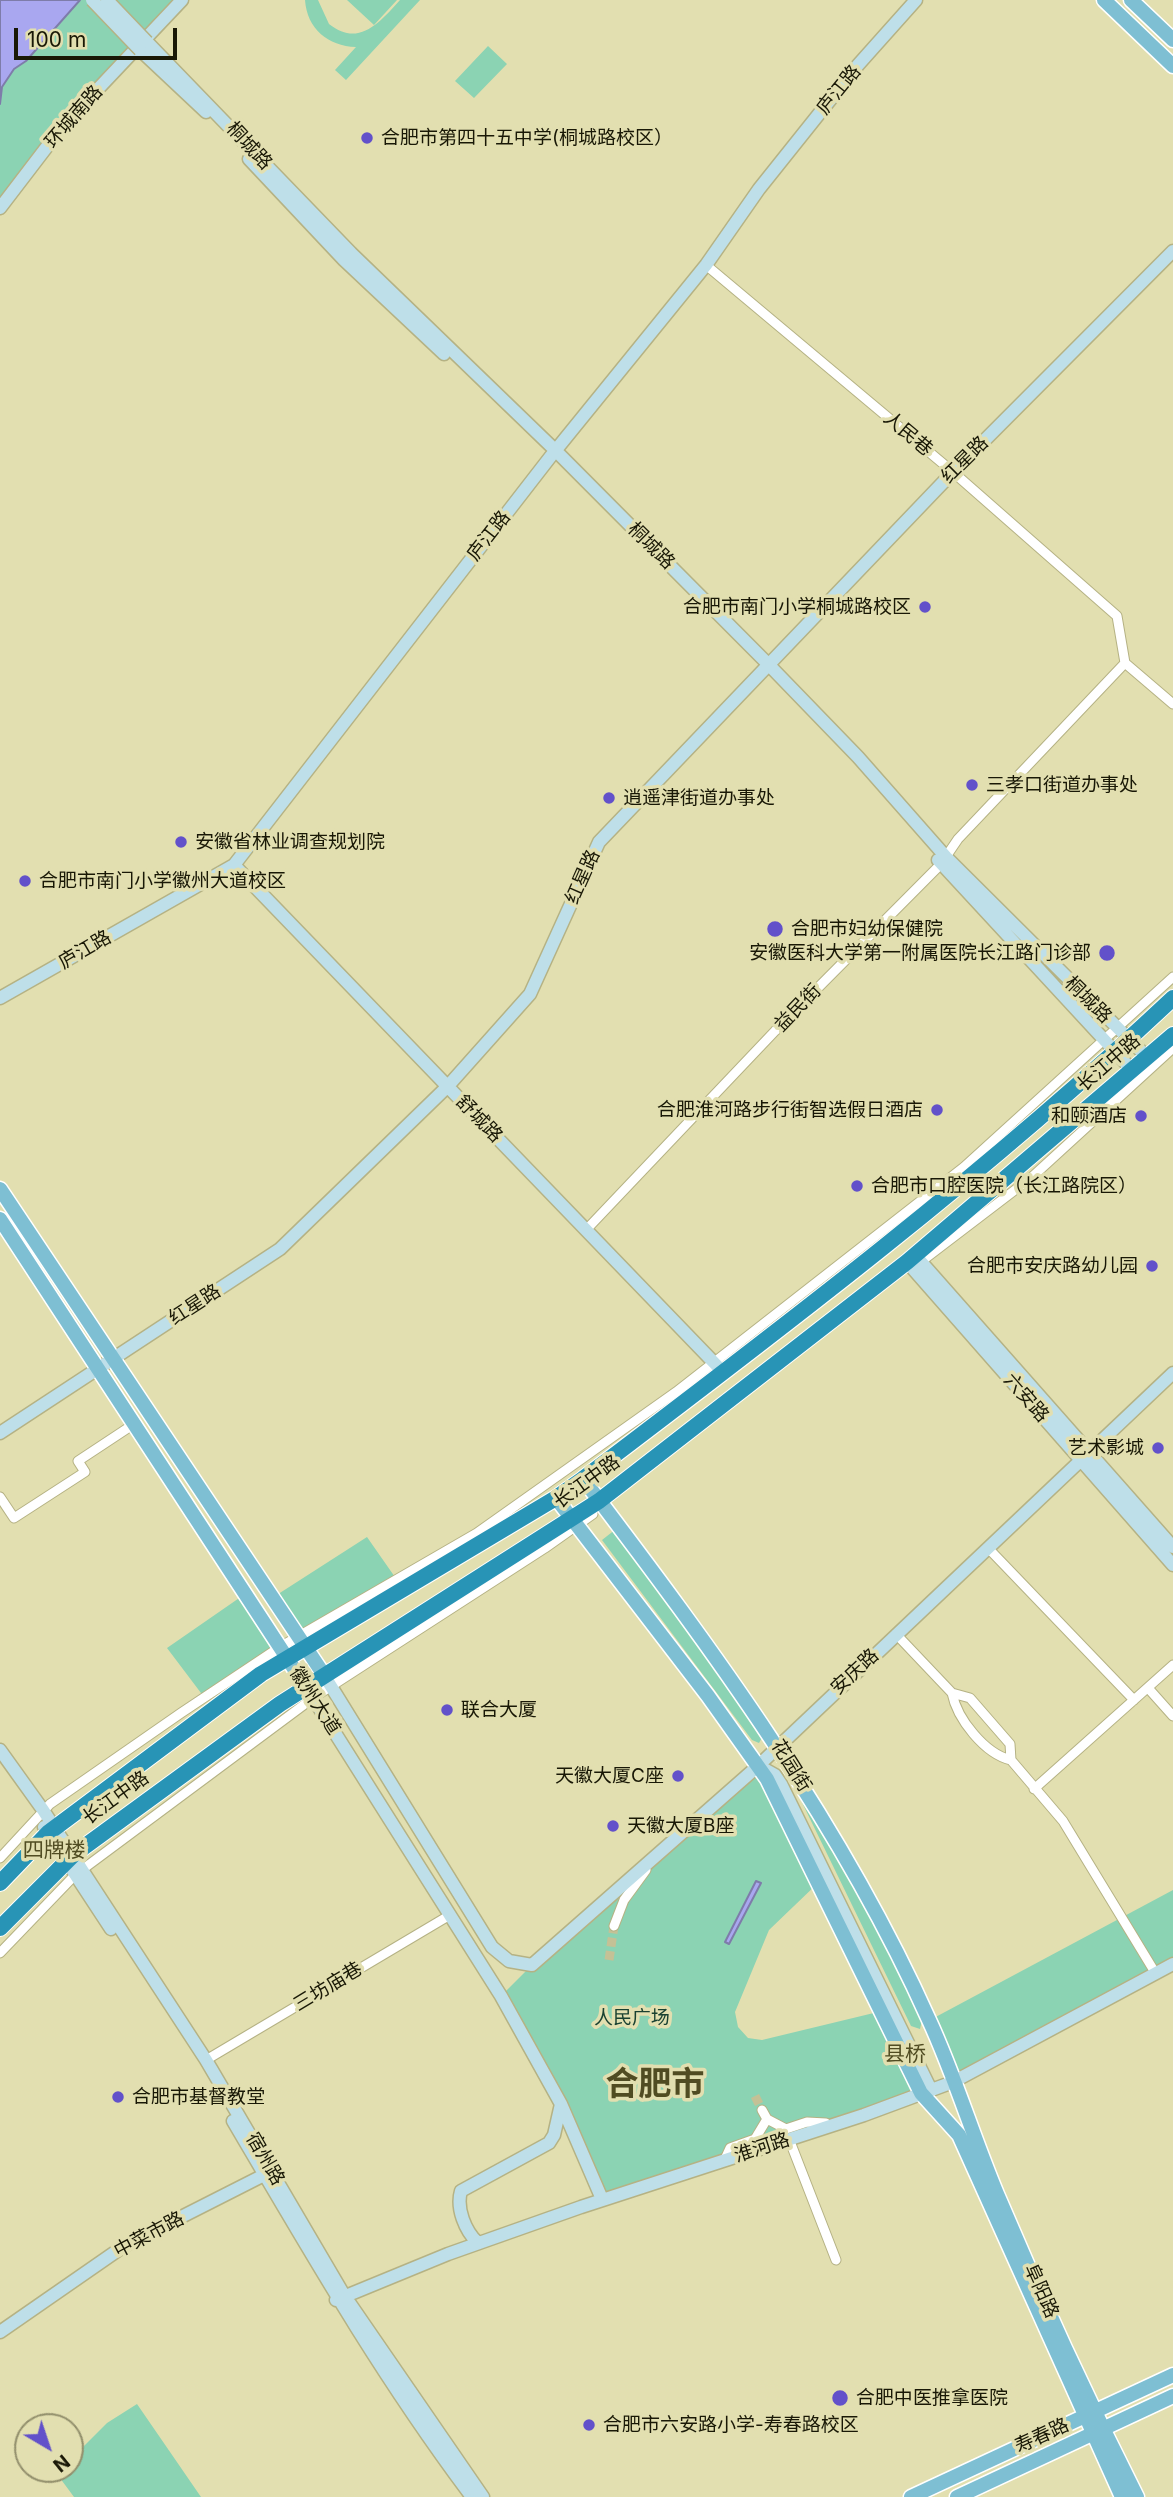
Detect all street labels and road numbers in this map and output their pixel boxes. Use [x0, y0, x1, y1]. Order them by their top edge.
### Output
street label: 庐江路 [812, 61, 866, 119]
street label: 环城南路 [40, 81, 108, 153]
street label: 桐城路 [221, 117, 277, 175]
street label: 人民巷 [879, 407, 937, 461]
street label: 红星路 [937, 432, 993, 488]
street label: 庐江路 [462, 507, 516, 565]
street label: 桐城路 [623, 518, 679, 574]
street label: 红星路 [561, 846, 605, 908]
street label: 庐江路 [55, 926, 115, 974]
street label: 桐城路 [1060, 972, 1116, 1028]
street label: 益民街 [770, 980, 826, 1036]
street label: 长江中路 [1073, 1029, 1145, 1097]
street label: 舒城路 [451, 1091, 507, 1147]
street label: 红星路 [165, 1280, 225, 1330]
street label: 六安路 [999, 1369, 1053, 1427]
street label: 长江中路 [550, 1450, 624, 1514]
street label: 安庆路 [826, 1644, 884, 1700]
street label: 徽州大道 [285, 1663, 345, 1739]
street label: 花园街 [766, 1736, 816, 1796]
street label: 长江中路 [79, 1766, 153, 1830]
street label: 三坊庙巷 [290, 1958, 366, 2016]
street label: 淮河路 [731, 2128, 793, 2168]
street label: 宿州路 [241, 2129, 289, 2189]
street label: 中菜市路 [110, 2207, 188, 2263]
street label: 阜阳路 [1019, 2260, 1063, 2322]
street label: 寿春路 [1011, 2414, 1073, 2458]

